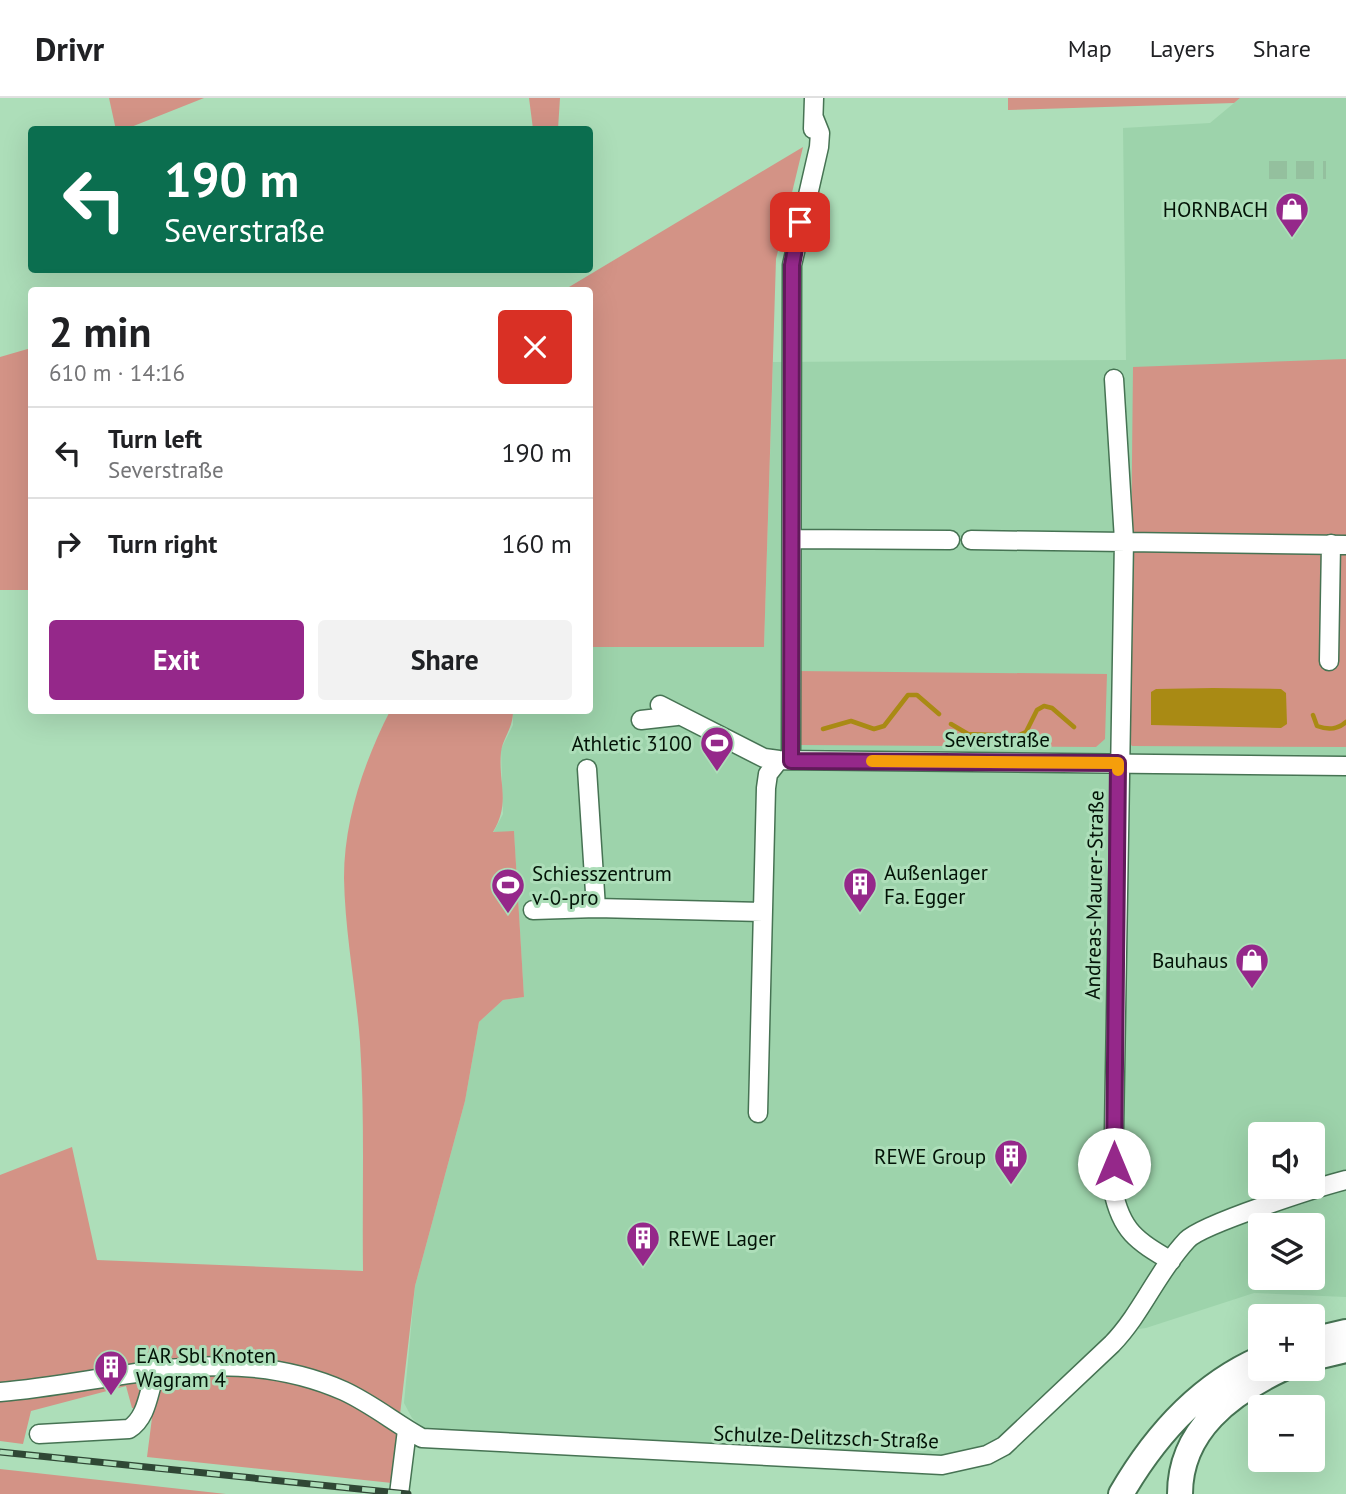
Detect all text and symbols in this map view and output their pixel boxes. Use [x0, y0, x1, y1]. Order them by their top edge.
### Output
text: Drivr [35, 27, 104, 70]
text: Map [1068, 33, 1112, 64]
text: Layers [1150, 33, 1215, 64]
text: Share [1253, 33, 1311, 64]
text: 190 m [164, 147, 299, 211]
icon: left [49, 154, 140, 245]
shop icon: HORNBACH [1273, 190, 1311, 239]
pin [770, 192, 830, 252]
place label: HORNBACH [1163, 196, 1268, 223]
icon: arrive [781, 203, 819, 241]
text: Severstraße [164, 209, 325, 251]
text: 2 min [49, 304, 151, 359]
button: close [498, 310, 572, 384]
text: 610 m · 14:16 [49, 358, 185, 387]
text: Turn left [108, 422, 202, 455]
icon: left [49, 434, 87, 472]
text: 190 m [501, 436, 572, 469]
text: Severstraße [108, 455, 224, 484]
icon: right [49, 525, 87, 563]
text: Turn right [108, 527, 217, 560]
text: 160 m [501, 527, 572, 560]
button: Exit [49, 620, 304, 700]
button: Share [318, 620, 572, 700]
sports icon: Athletic 3100 [698, 724, 736, 773]
street label: Severstraße [944, 726, 1050, 753]
place label: Athletic 3100 [572, 730, 692, 757]
street label: Andreas-Maurer-Straße [1079, 790, 1109, 1000]
place label: Außenlager Fa. Egger [884, 859, 988, 910]
place label: Schiesszentrum v-0-pro [532, 860, 672, 911]
building icon: Außenlager Fa. Egger [841, 865, 879, 914]
sports icon: Schiesszentrum v-0-pro [489, 866, 527, 915]
shop icon: Bauhaus [1233, 941, 1271, 990]
place label: Bauhaus [1152, 947, 1228, 974]
map controls [1248, 1122, 1325, 1472]
button: sound [1248, 1122, 1325, 1199]
position arrow [1077, 1127, 1151, 1201]
building icon: REWE Group [992, 1137, 1030, 1186]
place label: REWE Group [874, 1143, 986, 1170]
button: layers [1248, 1213, 1325, 1290]
building icon: REWE Lager [624, 1219, 662, 1268]
place label: REWE Lager [668, 1225, 776, 1252]
button: + [1248, 1304, 1325, 1381]
place label: EAR Sbl Knoten Wagram 4 [136, 1342, 276, 1393]
building icon: EAR Sbl Knoten Wagram 4 [92, 1348, 130, 1397]
button: − [1248, 1395, 1325, 1472]
street label: Schulze-Delitzsch-Straße [713, 1420, 939, 1454]

